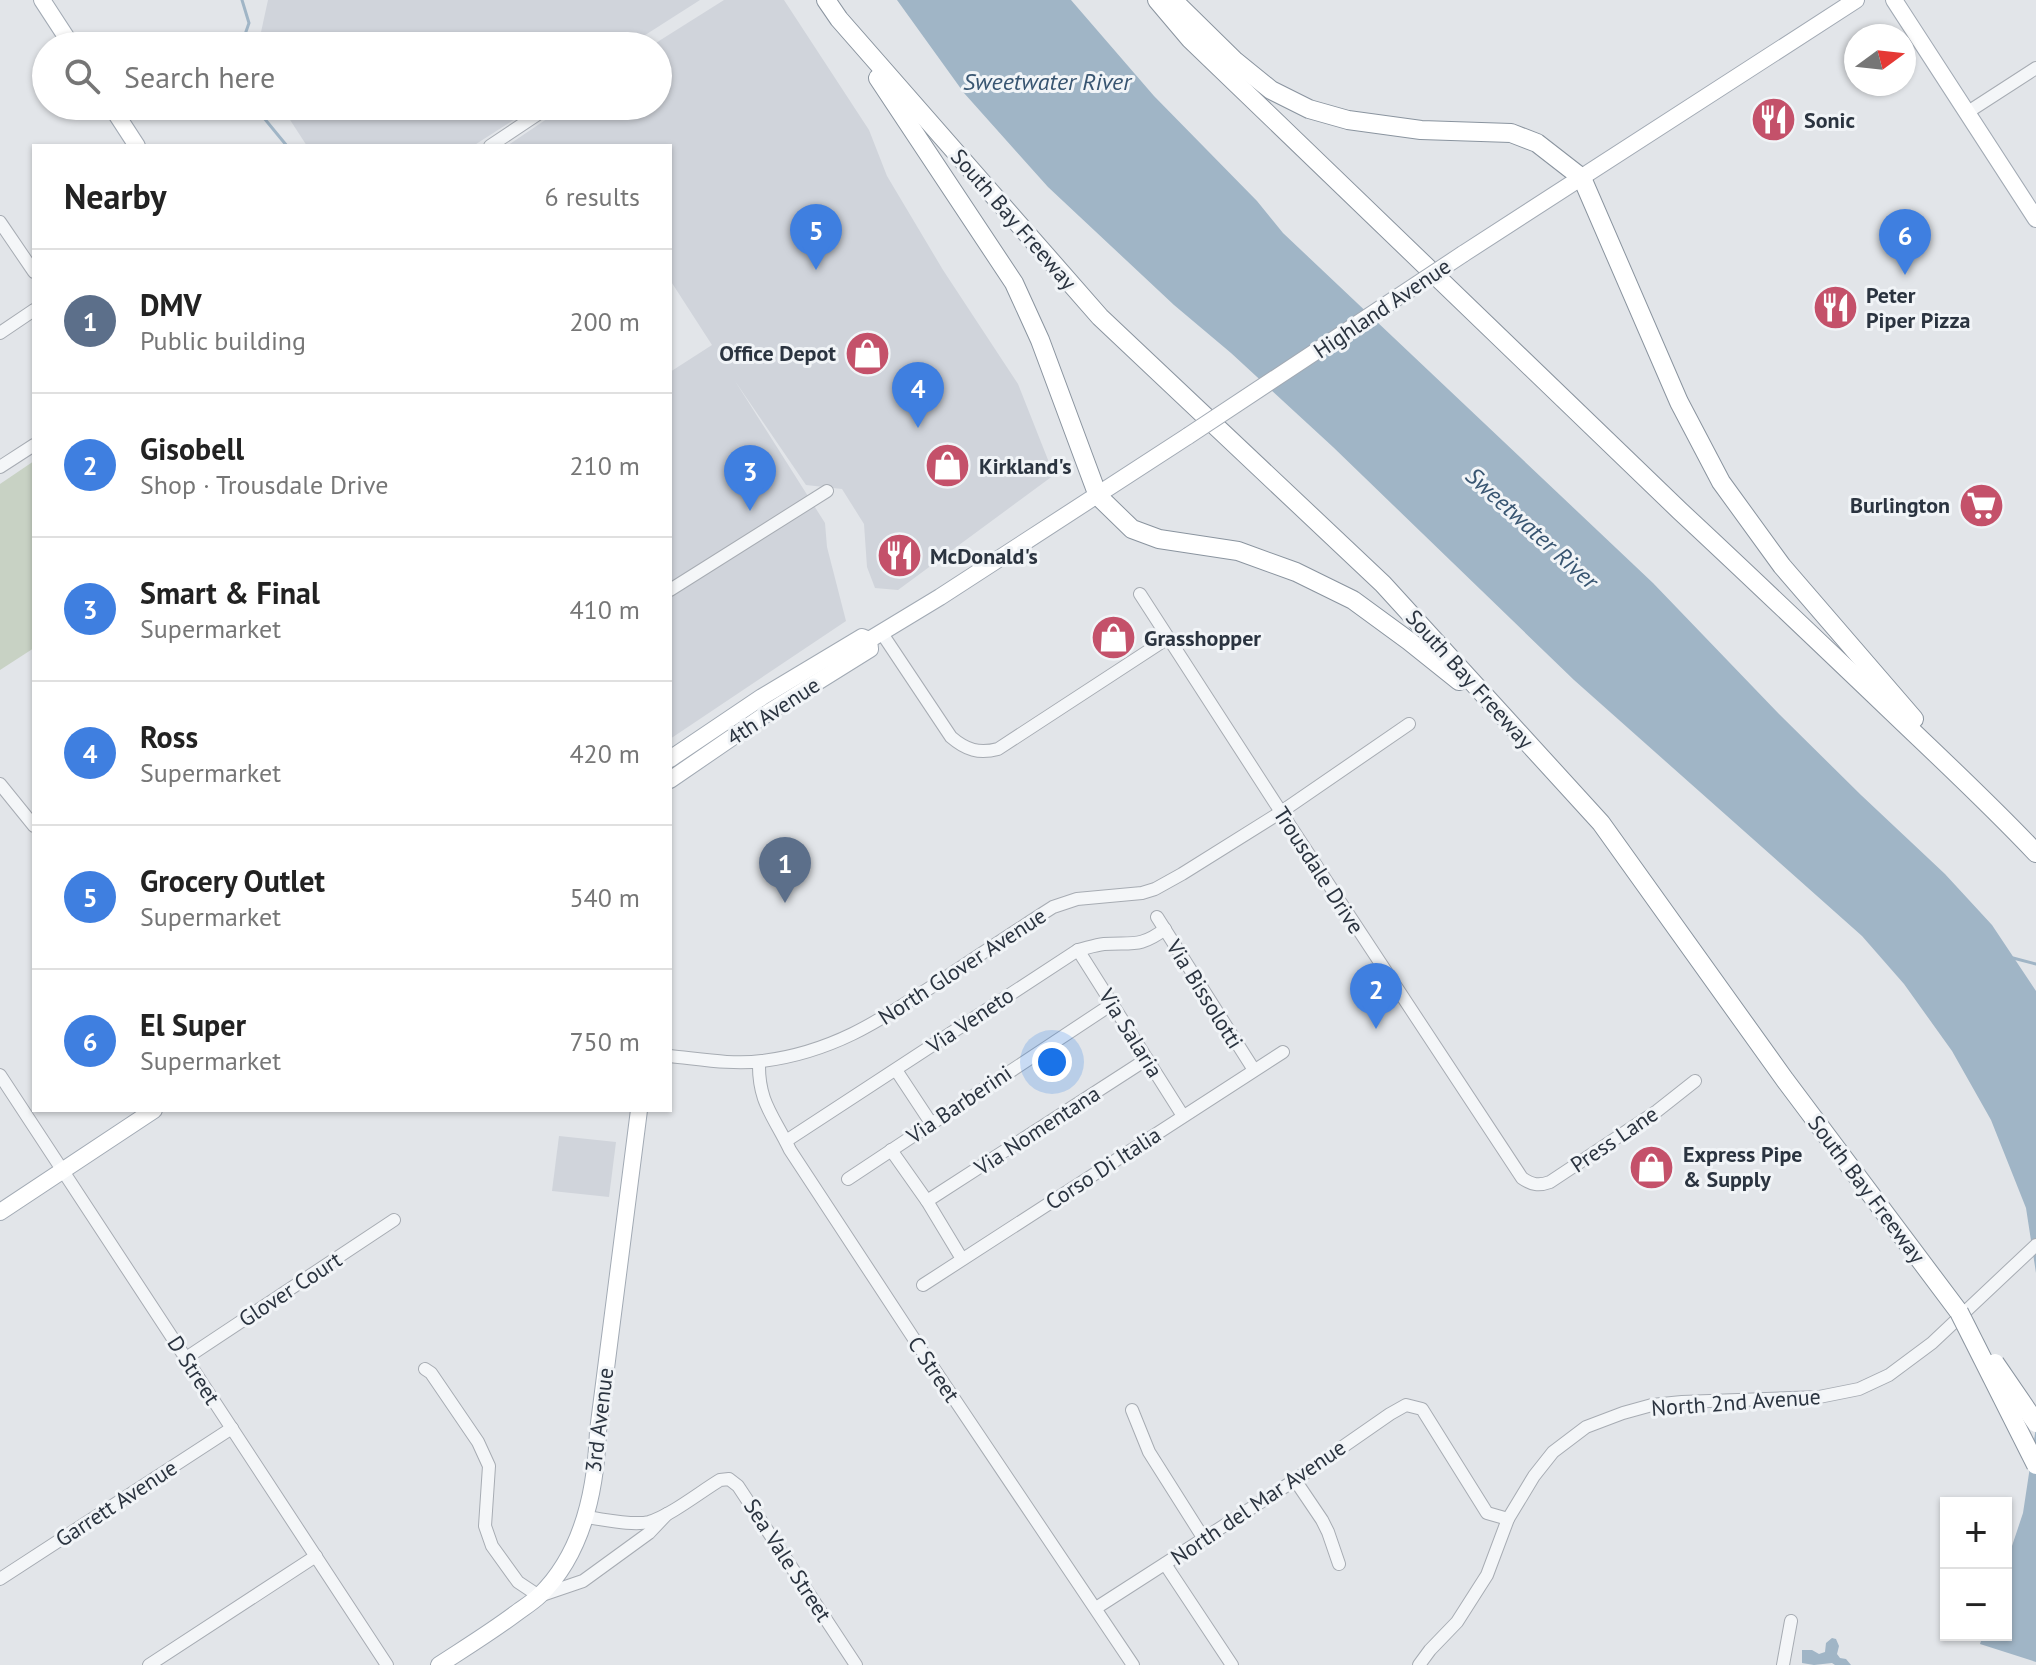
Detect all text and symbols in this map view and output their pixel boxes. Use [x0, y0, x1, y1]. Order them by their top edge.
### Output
north arrow [1844, 24, 1916, 96]
search box [32, 32, 672, 120]
icon: search [60, 54, 104, 98]
text: Search here [124, 57, 275, 96]
water label: Sweetwater River [963, 66, 1133, 97]
restaurant icon: Sonic [1749, 96, 1797, 144]
place label: Sonic [1804, 106, 1855, 134]
street label: South Bay Freeway [945, 143, 1083, 296]
text: Nearby [64, 174, 166, 218]
text: 6 results [545, 180, 640, 213]
pin: 5 [790, 204, 842, 270]
pin: 6 [1879, 209, 1931, 275]
street label: Highland Avenue [1308, 252, 1456, 364]
place label: Peter Piper Pizza [1866, 281, 1971, 334]
restaurant icon: Peter Piper Pizza [1811, 284, 1859, 332]
text: DMV [140, 285, 201, 324]
text: 1 [83, 305, 97, 338]
text: 200 m [569, 305, 640, 338]
text: Public building [140, 324, 306, 357]
shop icon: Office Depot [843, 329, 891, 377]
place label: Office Depot [719, 339, 836, 367]
pin: 4 [892, 362, 944, 428]
text: Gisobell [140, 429, 244, 468]
shop icon: Kirkland's [924, 442, 972, 490]
pin: 3 [724, 445, 776, 511]
text: 2 [83, 449, 97, 482]
text: 210 m [569, 449, 640, 482]
place label: Kirkland's [979, 452, 1072, 480]
water label: Sweetwater River [1459, 460, 1606, 597]
text: Shop · Trousdale Drive [140, 468, 388, 501]
supermarket icon: Burlington [1957, 481, 2005, 529]
place label: Burlington [1850, 491, 1950, 519]
restaurant icon: McDonald's [875, 532, 923, 580]
place label: McDonald's [930, 542, 1038, 570]
text: Smart & Final [140, 573, 320, 612]
text: 3 [83, 593, 97, 626]
text: 410 m [569, 593, 640, 626]
street label: South Bay Freeway [1400, 604, 1540, 755]
text: Supermarket [140, 612, 281, 645]
shop icon: Grasshopper [1089, 614, 1137, 662]
place label: Grasshopper [1144, 624, 1261, 652]
street label: 4th Avenue [721, 671, 825, 751]
text: Ross [140, 717, 198, 756]
text: 4 [83, 737, 97, 770]
text: 420 m [569, 737, 640, 770]
text: Supermarket [140, 756, 281, 789]
street label: Trousdale Drive [1268, 801, 1370, 939]
pin: 1 [759, 837, 811, 903]
text: Grocery Outlet [140, 861, 325, 900]
text: 5 [83, 881, 97, 914]
text: 540 m [569, 881, 640, 914]
text: Supermarket [140, 900, 281, 933]
street label: North Glover Avenue [873, 901, 1051, 1031]
street label: Via Bissolotti [1160, 933, 1250, 1054]
pin: 2 [1350, 963, 1402, 1029]
street label: Via Veneto [920, 981, 1019, 1060]
street label: Via Salaria [1092, 983, 1169, 1083]
text: El Super [140, 1005, 246, 1044]
text: 6 [83, 1025, 97, 1058]
text: 750 m [569, 1025, 640, 1058]
your location [1032, 1042, 1072, 1082]
text: Supermarket [140, 1044, 281, 1077]
street label: Via Barberini [900, 1059, 1017, 1150]
street label: Via Nomentana [968, 1079, 1105, 1182]
street label: Press Lane [1565, 1100, 1663, 1178]
street label: South Bay Freeway [1802, 1110, 1932, 1269]
street label: Corso Di Italia [1040, 1120, 1166, 1216]
place label: Express Pipe & Supply [1683, 1140, 1803, 1193]
shop icon: Express Pipe & Supply [1628, 1143, 1676, 1191]
street label: Glover Court [233, 1245, 347, 1333]
street label: D Street [161, 1330, 227, 1410]
street label: C Street [902, 1331, 967, 1408]
street label: 3rd Avenue [579, 1366, 619, 1474]
street label: North 2nd Avenue [1650, 1382, 1822, 1422]
street label: North del Mar Avenue [1165, 1433, 1351, 1571]
street label: Garrett Avenue [50, 1453, 182, 1553]
street label: Sea Vale Street [738, 1493, 838, 1627]
map controls [1940, 1497, 2012, 1641]
button: + [1940, 1497, 2012, 1569]
button: − [1940, 1569, 2012, 1641]

